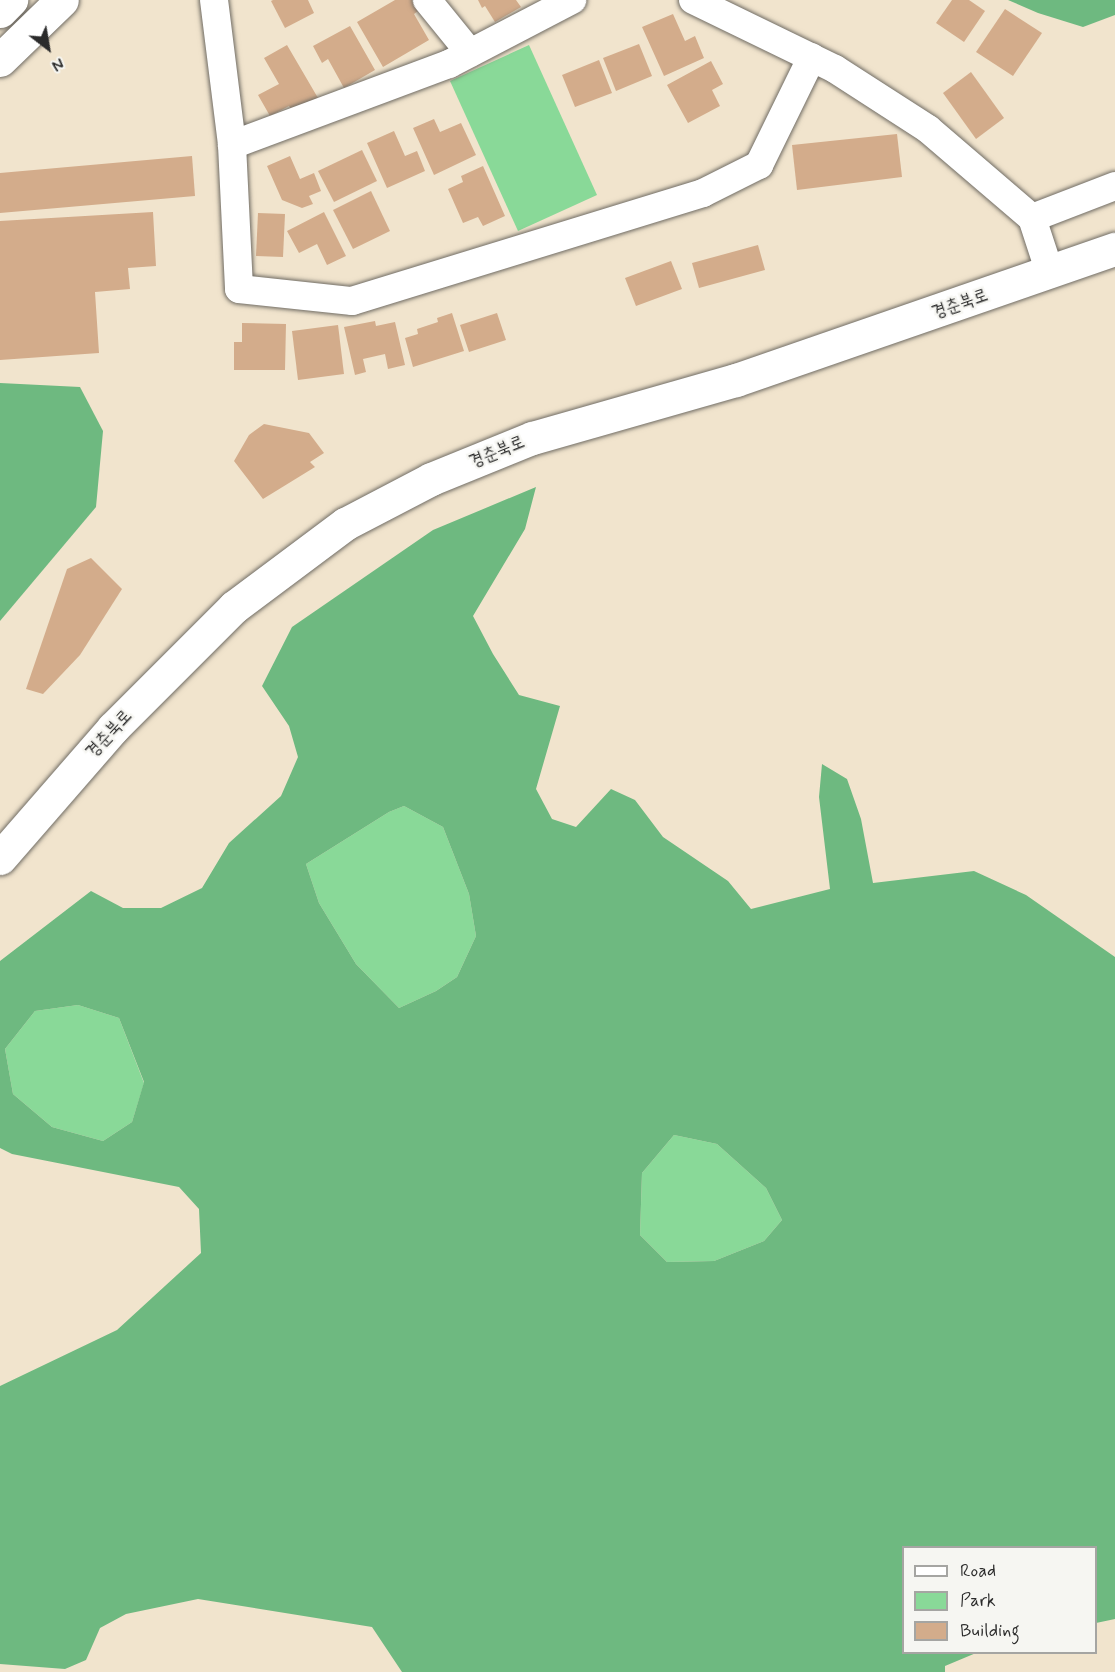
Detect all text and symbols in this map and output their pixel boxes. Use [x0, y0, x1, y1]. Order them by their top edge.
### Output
north arrow [18, 18, 78, 78]
text: N [48, 52, 68, 76]
street label: 경춘북로 [929, 284, 991, 324]
street label: 경춘북로 [466, 431, 528, 473]
street label: 경춘북로 [81, 705, 137, 763]
legend [902, 1546, 1097, 1654]
text: Road [960, 1559, 996, 1583]
text: Park [960, 1589, 996, 1613]
text: Building [960, 1619, 1020, 1643]

